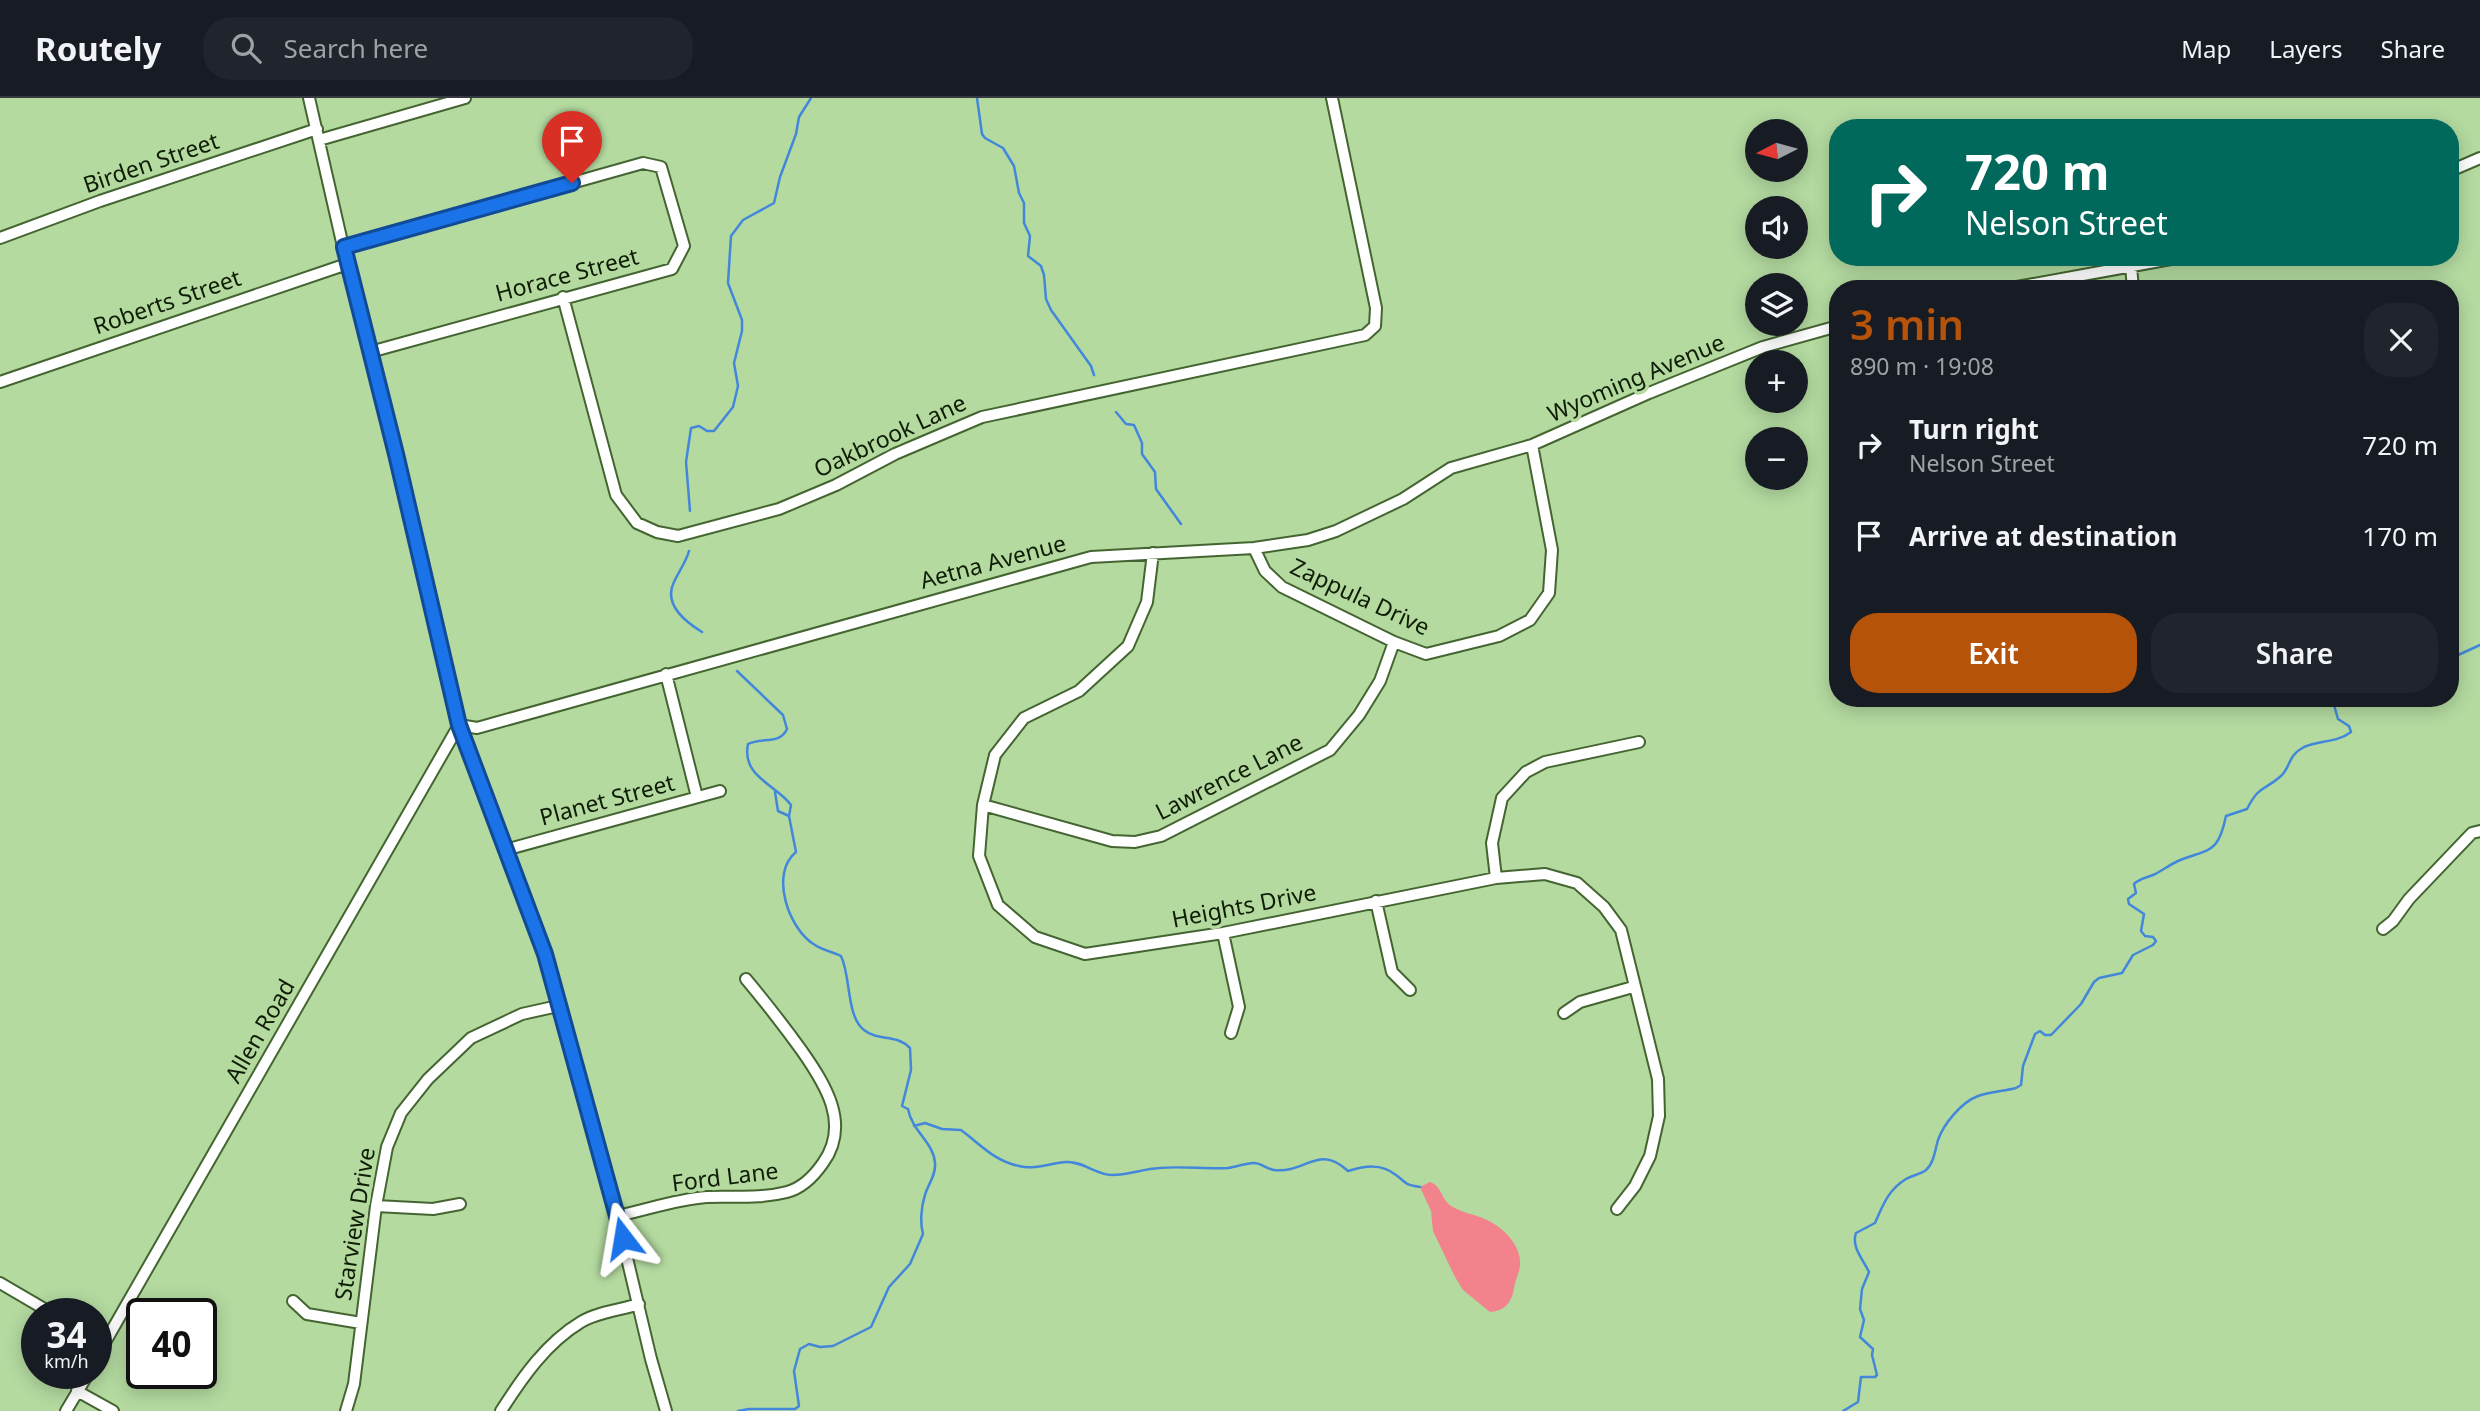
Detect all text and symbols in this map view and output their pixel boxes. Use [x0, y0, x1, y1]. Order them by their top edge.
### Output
search box [203, 17, 693, 80]
text: Routely [35, 26, 161, 71]
icon: search [227, 29, 265, 67]
text: Search here [283, 30, 428, 66]
text: Map [2181, 32, 2231, 65]
text: Layers [2269, 32, 2343, 65]
text: Share [2381, 32, 2445, 65]
pin [542, 111, 602, 183]
north arrow [1745, 119, 1808, 182]
map controls [1745, 119, 1808, 490]
icon: arrive [553, 122, 591, 160]
street label: Birden Street [79, 124, 223, 200]
text: 720 m [1965, 138, 2110, 204]
icon: right [1850, 147, 1941, 238]
button: sound [1745, 196, 1808, 259]
text: Nelson Street [1965, 201, 2168, 244]
street label: Horace Street [492, 240, 642, 309]
street label: Roberts Street [88, 261, 245, 341]
button: layers [1745, 273, 1808, 336]
text: 3 min [1850, 295, 1964, 352]
button: close [2364, 303, 2438, 377]
street label: Wyoming Avenue [1542, 325, 1729, 429]
button: + [1745, 350, 1808, 413]
text: 890 m · 19:08 [1850, 350, 1994, 382]
street label: Oakbrook Lane [808, 386, 971, 484]
text: Turn right [1909, 411, 2039, 447]
icon: right [1850, 426, 1888, 464]
button: − [1745, 427, 1808, 490]
text: 720 m [2362, 427, 2438, 463]
text: Nelson Street [1909, 447, 2055, 479]
icon: arrive [1850, 517, 1888, 555]
text: Arrive at destination [1909, 518, 2178, 554]
text: 170 m [2362, 518, 2438, 554]
street label: Aetna Avenue [916, 526, 1069, 596]
street label: Zappula Drive [1286, 550, 1435, 642]
button: Exit [1850, 613, 2137, 693]
button: Share [2151, 613, 2438, 693]
street label: Lawrence Lane [1149, 725, 1308, 827]
street label: Planet Street [536, 766, 678, 832]
street label: Heights Drive [1169, 875, 1319, 935]
street label: Allen Road [217, 973, 302, 1088]
street label: Starview Drive [326, 1145, 382, 1303]
street label: Ford Lane [670, 1154, 780, 1198]
position arrow [586, 1201, 660, 1275]
speed limit sign: 40 [126, 1298, 217, 1389]
text: 34 [46, 1311, 87, 1358]
text: km/h [44, 1349, 89, 1373]

